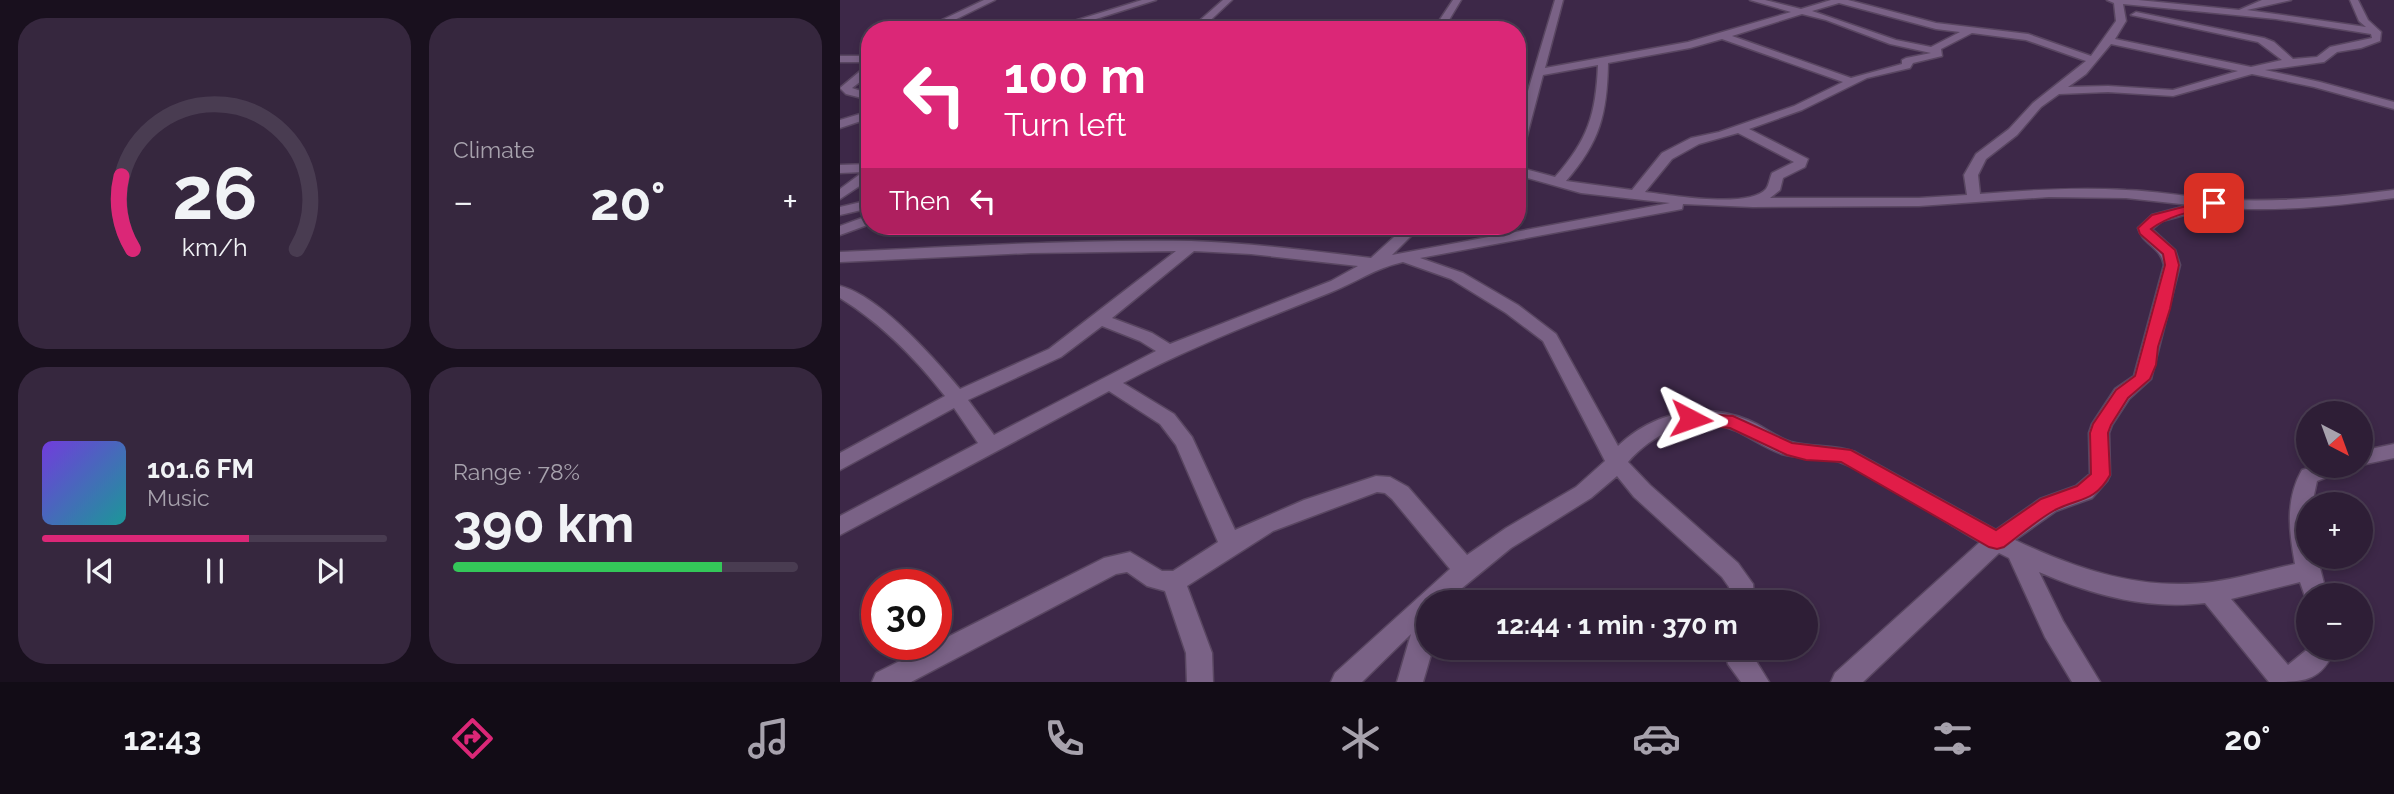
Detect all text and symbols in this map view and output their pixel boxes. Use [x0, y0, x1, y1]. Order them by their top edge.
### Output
text: 100 m [1004, 47, 1146, 104]
icon: left [889, 49, 980, 140]
text: Turn left [1004, 106, 1126, 143]
text: Climate [453, 136, 535, 163]
text: 26 [172, 152, 257, 237]
text: 20° [590, 171, 666, 232]
pin [2184, 173, 2244, 233]
text: − [453, 179, 473, 224]
text: + [782, 179, 798, 224]
icon: left [964, 182, 1002, 220]
icon: arrive [2195, 184, 2233, 222]
text: Then [889, 186, 950, 216]
text: km/h [182, 232, 247, 262]
position arrow [1654, 382, 1728, 456]
north arrow [2296, 401, 2373, 478]
map controls [2296, 401, 2373, 660]
text: 101.6 FM [147, 454, 254, 484]
text: Range · 78% [453, 458, 580, 485]
text: Music [147, 484, 210, 511]
button: + [2296, 492, 2373, 569]
text: 390 km [453, 493, 634, 554]
icon: previous [81, 552, 119, 590]
icon: pause [196, 552, 234, 590]
icon: next [311, 552, 349, 590]
speed limit sign: 30 [861, 569, 952, 660]
button: − [2296, 583, 2373, 660]
text: 12:44 · 1 min · 370 m [1496, 610, 1738, 640]
icon: directions [448, 714, 497, 763]
icon: music [744, 714, 793, 763]
icon: phone [1040, 714, 1089, 763]
icon: climate [1336, 714, 1385, 763]
icon: car [1632, 714, 1681, 763]
icon: filters [1928, 714, 1977, 763]
text: 12:43 [123, 720, 201, 757]
text: 20° [2224, 720, 2271, 757]

